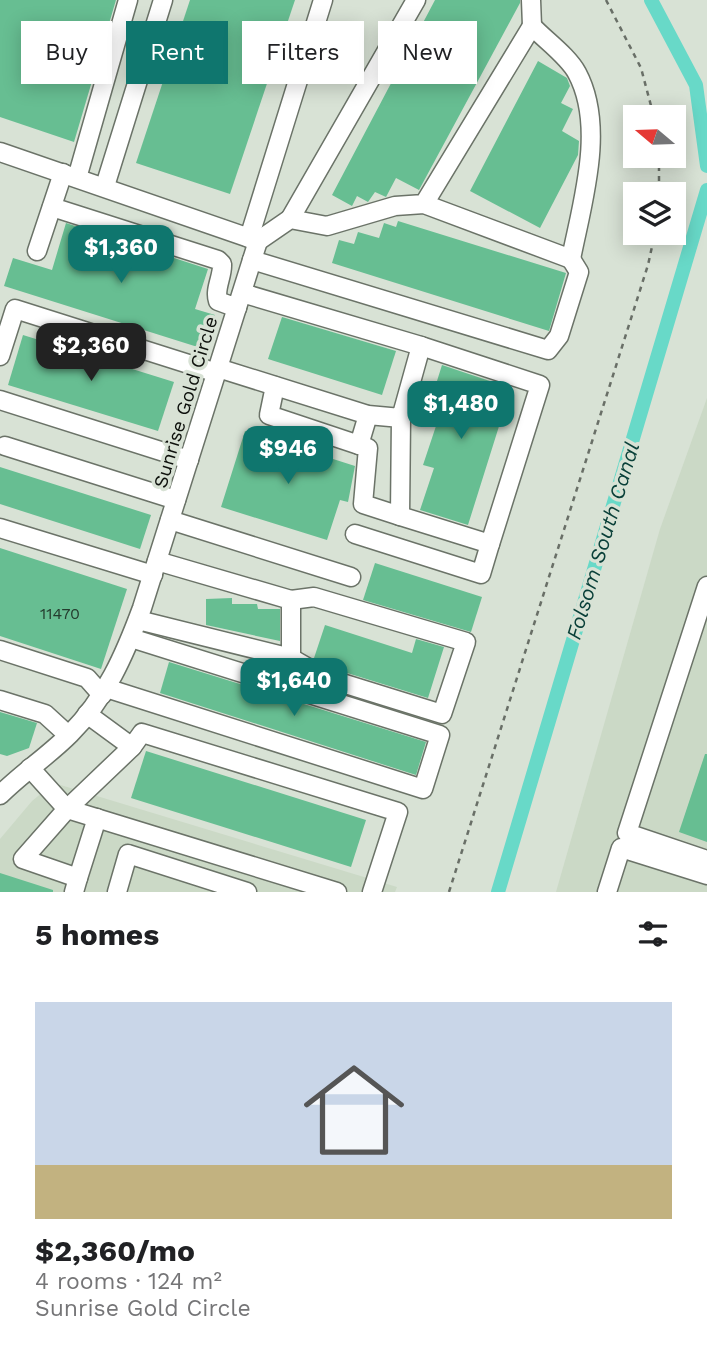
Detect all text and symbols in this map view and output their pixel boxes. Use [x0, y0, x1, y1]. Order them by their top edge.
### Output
chip: Buy [21, 21, 112, 84]
chip: Rent [126, 21, 228, 84]
chip: Filters [242, 21, 364, 84]
chip: New [378, 21, 477, 84]
north arrow [623, 105, 686, 168]
map controls [623, 105, 686, 245]
button: layers [623, 182, 686, 245]
pin: $1,360 [64, 226, 178, 285]
text: $1,360 [84, 234, 158, 261]
street label: Sunrise Gold Circle [148, 314, 223, 491]
pin: $2,360 [34, 324, 148, 383]
text: $2,360 [52, 332, 130, 359]
pin: $1,480 [404, 382, 518, 441]
text: $1,480 [423, 390, 499, 417]
pin: $946 [247, 426, 329, 486]
text: $946 [259, 435, 317, 462]
water label: Folsom South Canal [561, 439, 644, 643]
house number: 11470 [40, 604, 80, 623]
pin: $1,640 [237, 658, 351, 718]
text: $1,640 [256, 667, 332, 694]
icon: filters [634, 915, 672, 953]
text: 5 homes [35, 917, 159, 952]
icon: home [291, 1047, 417, 1173]
text: $2,360/mo [35, 1233, 195, 1268]
text: 4 rooms · 124 m² [35, 1268, 222, 1295]
text: Sunrise Gold Circle [35, 1295, 251, 1322]

